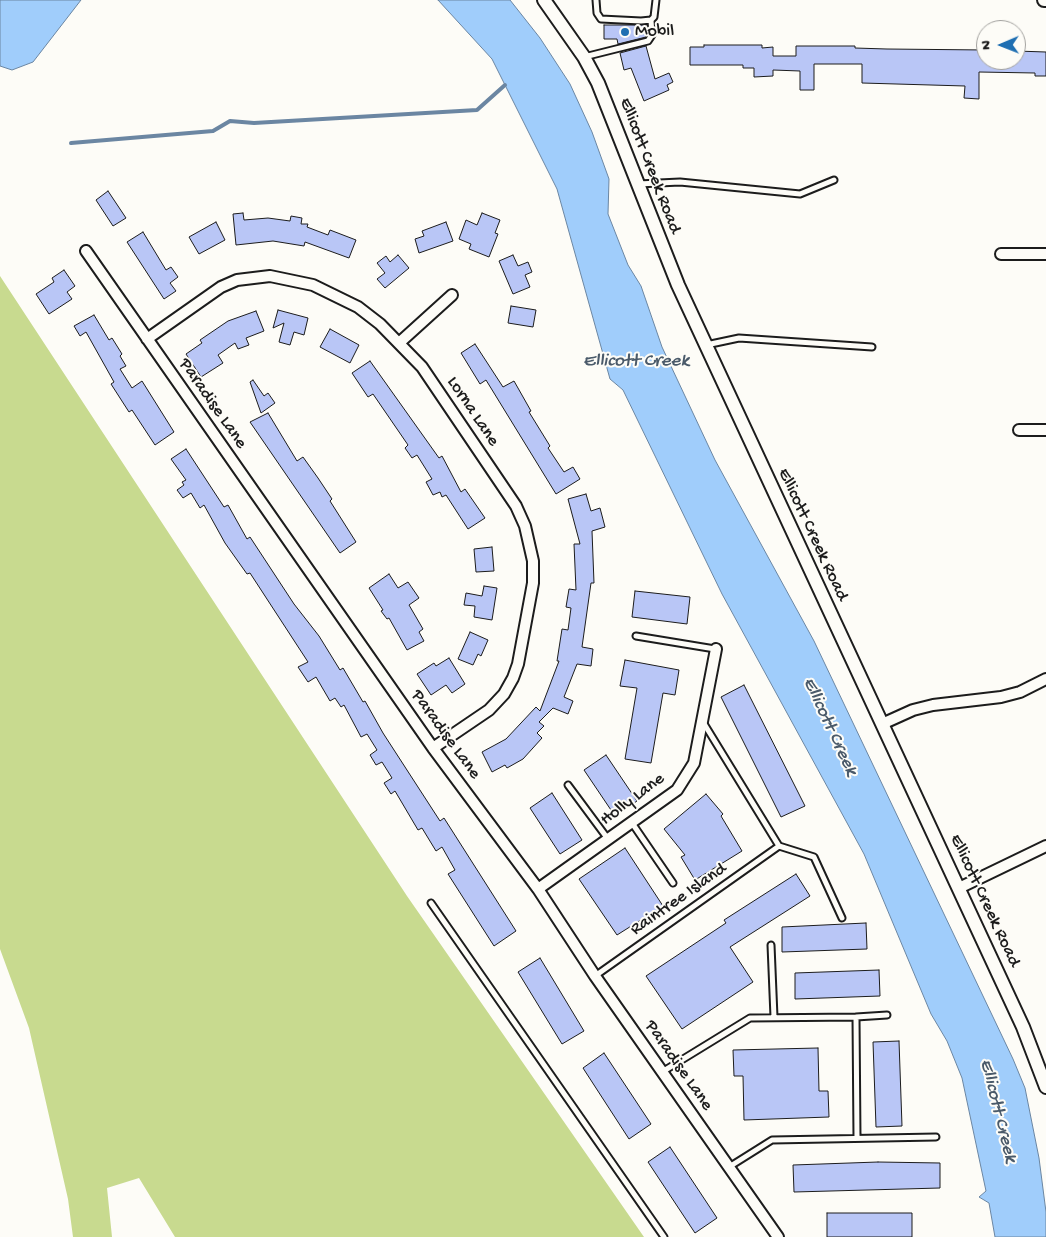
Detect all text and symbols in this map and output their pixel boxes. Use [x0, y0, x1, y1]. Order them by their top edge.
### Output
north arrow [976, 20, 1026, 70]
place label: Mobil [635, 21, 674, 43]
marker: Mobil [619, 26, 631, 38]
text: N [978, 41, 995, 50]
street label: Ellicott Creek Road [613, 95, 685, 237]
water label: Ellicott Creek [583, 351, 689, 373]
street label: Paradise Lane [173, 355, 251, 453]
street label: Lorna Lane [441, 373, 503, 451]
street label: Ellicott Creek Road [772, 465, 852, 605]
water label: Ellicott Creek [796, 674, 862, 780]
street label: Paradise Lane [405, 686, 485, 784]
street label: Holly Lane [597, 769, 669, 831]
street label: Ellicott Creek Road [944, 831, 1024, 971]
street label: Raintree Island [627, 859, 731, 941]
street label: Paradise Lane [639, 1017, 717, 1115]
water label: Ellicott Creek [973, 1057, 1021, 1165]

